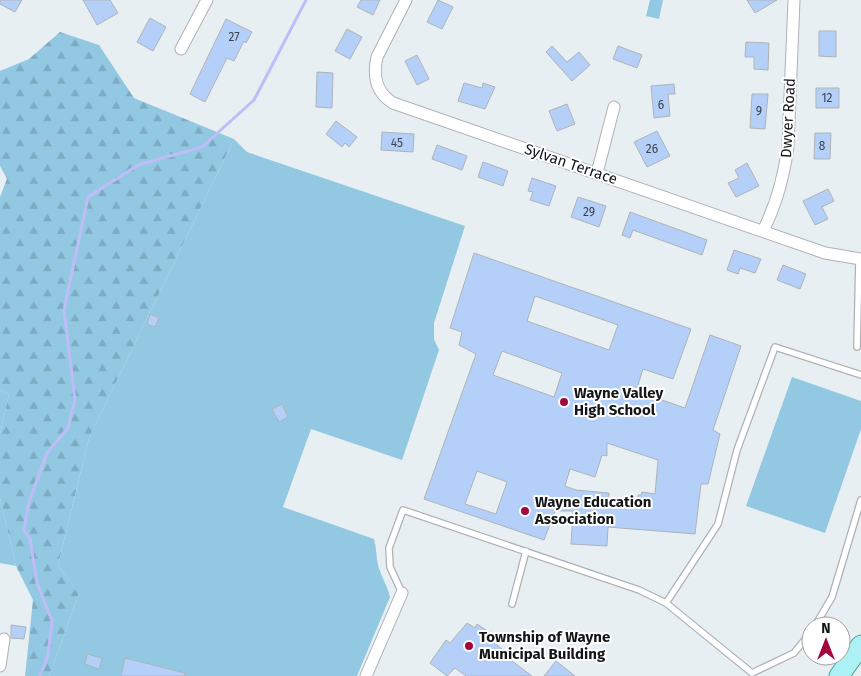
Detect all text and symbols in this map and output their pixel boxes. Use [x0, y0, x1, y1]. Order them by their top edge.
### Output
house number: 27 [228, 30, 240, 44]
street label: Dwyer Road [777, 77, 799, 159]
house number: 12 [821, 91, 833, 105]
house number: 6 [658, 98, 664, 112]
house number: 9 [756, 104, 762, 118]
house number: 45 [391, 136, 403, 150]
house number: 8 [819, 139, 826, 153]
street label: Sylvan Terrace [522, 140, 620, 188]
house number: 26 [646, 142, 658, 156]
house number: 29 [583, 205, 595, 219]
place label: Wayne Valley High School [574, 384, 664, 419]
marker: Wayne Valley High School [558, 396, 570, 408]
place label: Wayne Education Association [534, 493, 651, 528]
marker: Wayne Education Association [519, 505, 531, 517]
north arrow [801, 616, 851, 666]
text: N [821, 620, 831, 637]
place label: Township of Wayne Municipal Building [479, 628, 610, 663]
marker: Township of Wayne Municipal Building [463, 640, 475, 652]

